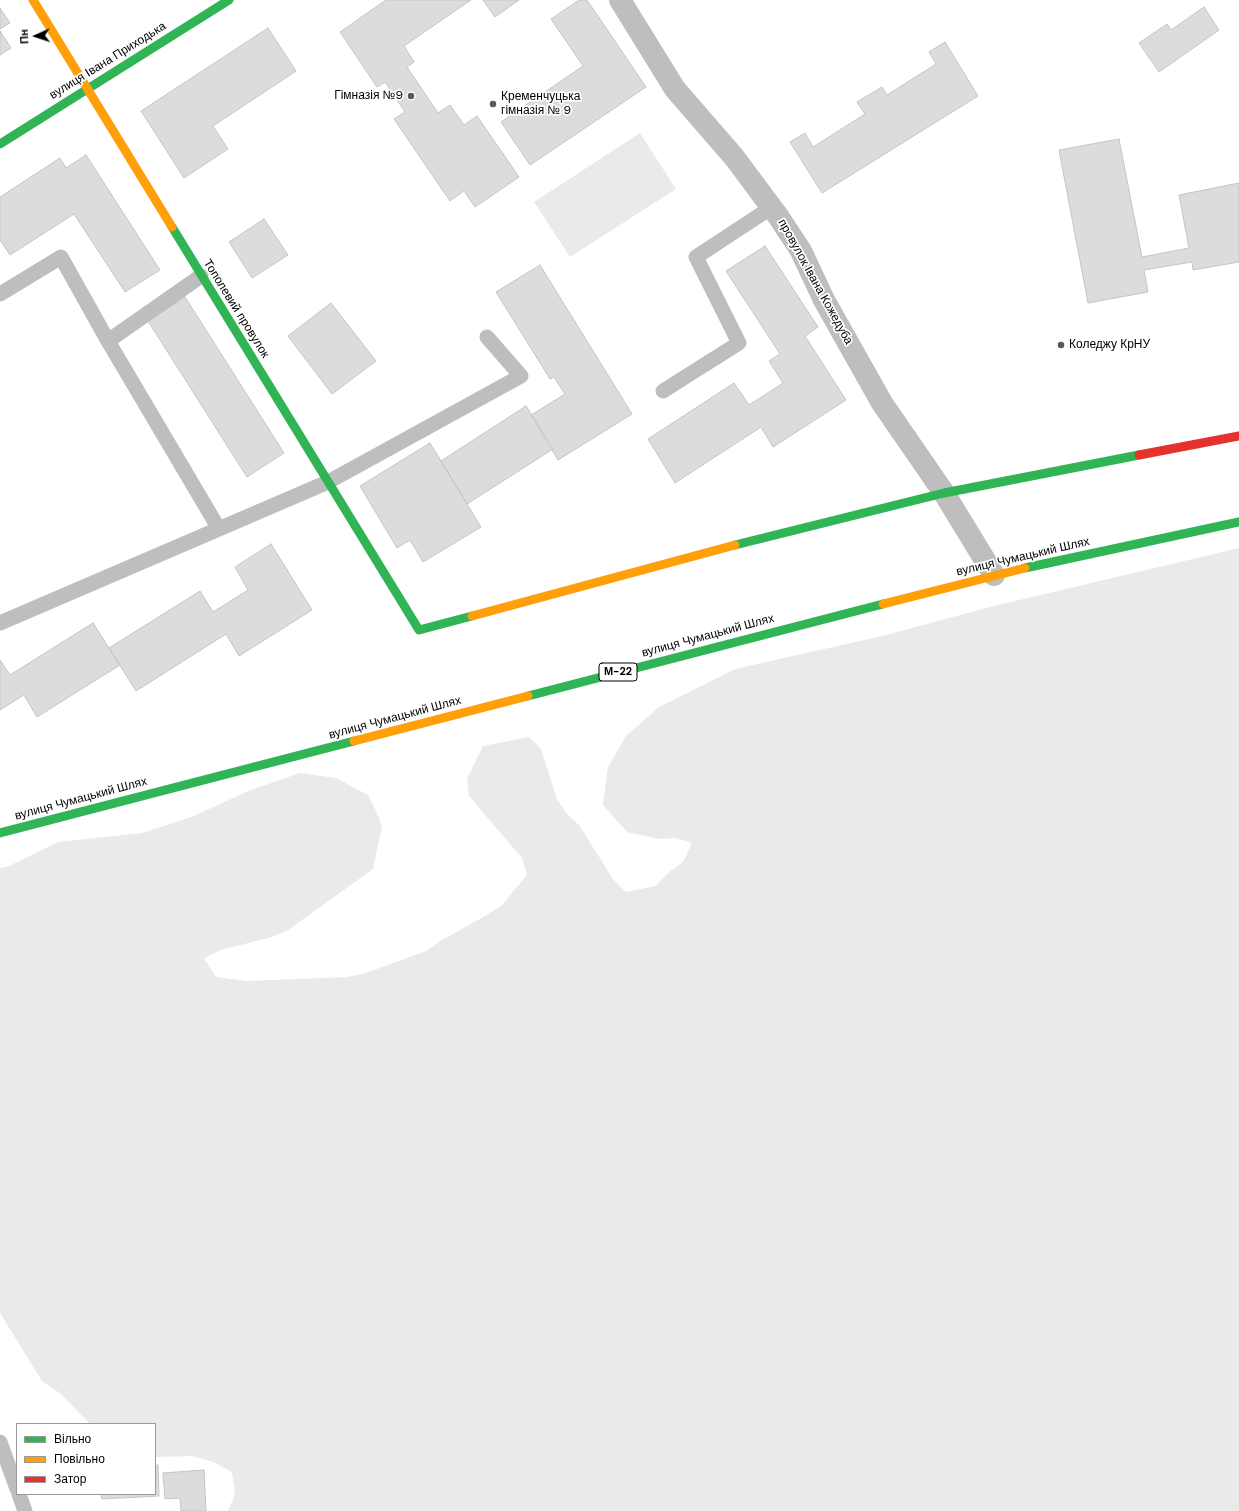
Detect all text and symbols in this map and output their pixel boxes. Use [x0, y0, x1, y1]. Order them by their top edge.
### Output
north arrow [16, 16, 56, 56]
street label: вулиця Івана Приходька [47, 19, 169, 103]
text: Пн [17, 29, 31, 44]
place label: Гімназія №9 [334, 89, 403, 103]
place label: Кременчуцька гімназія № 9 [501, 90, 580, 118]
marker: Гімназія №9 [406, 91, 416, 101]
marker: Кременчуцька гімназія № 9 [488, 99, 498, 109]
street label: провулок Івана Кожедуба [775, 217, 855, 347]
street label: Тополевий провулок [200, 257, 272, 361]
place label: Коледжу КрНУ [1069, 338, 1150, 352]
marker: Коледжу КрНУ [1056, 340, 1066, 350]
street label: вулиця Чумацький Шлях [955, 535, 1091, 579]
street label: вулиця Чумацький Шлях [640, 611, 776, 661]
road number: М-22 [599, 663, 637, 681]
street label: вулиця Чумацький Шлях [327, 693, 463, 743]
street label: вулиця Чумацький Шлях [13, 774, 149, 824]
legend [16, 1423, 156, 1495]
text: Вільно [54, 1431, 91, 1447]
text: Повільно [54, 1451, 105, 1467]
text: Затор [54, 1471, 86, 1487]

